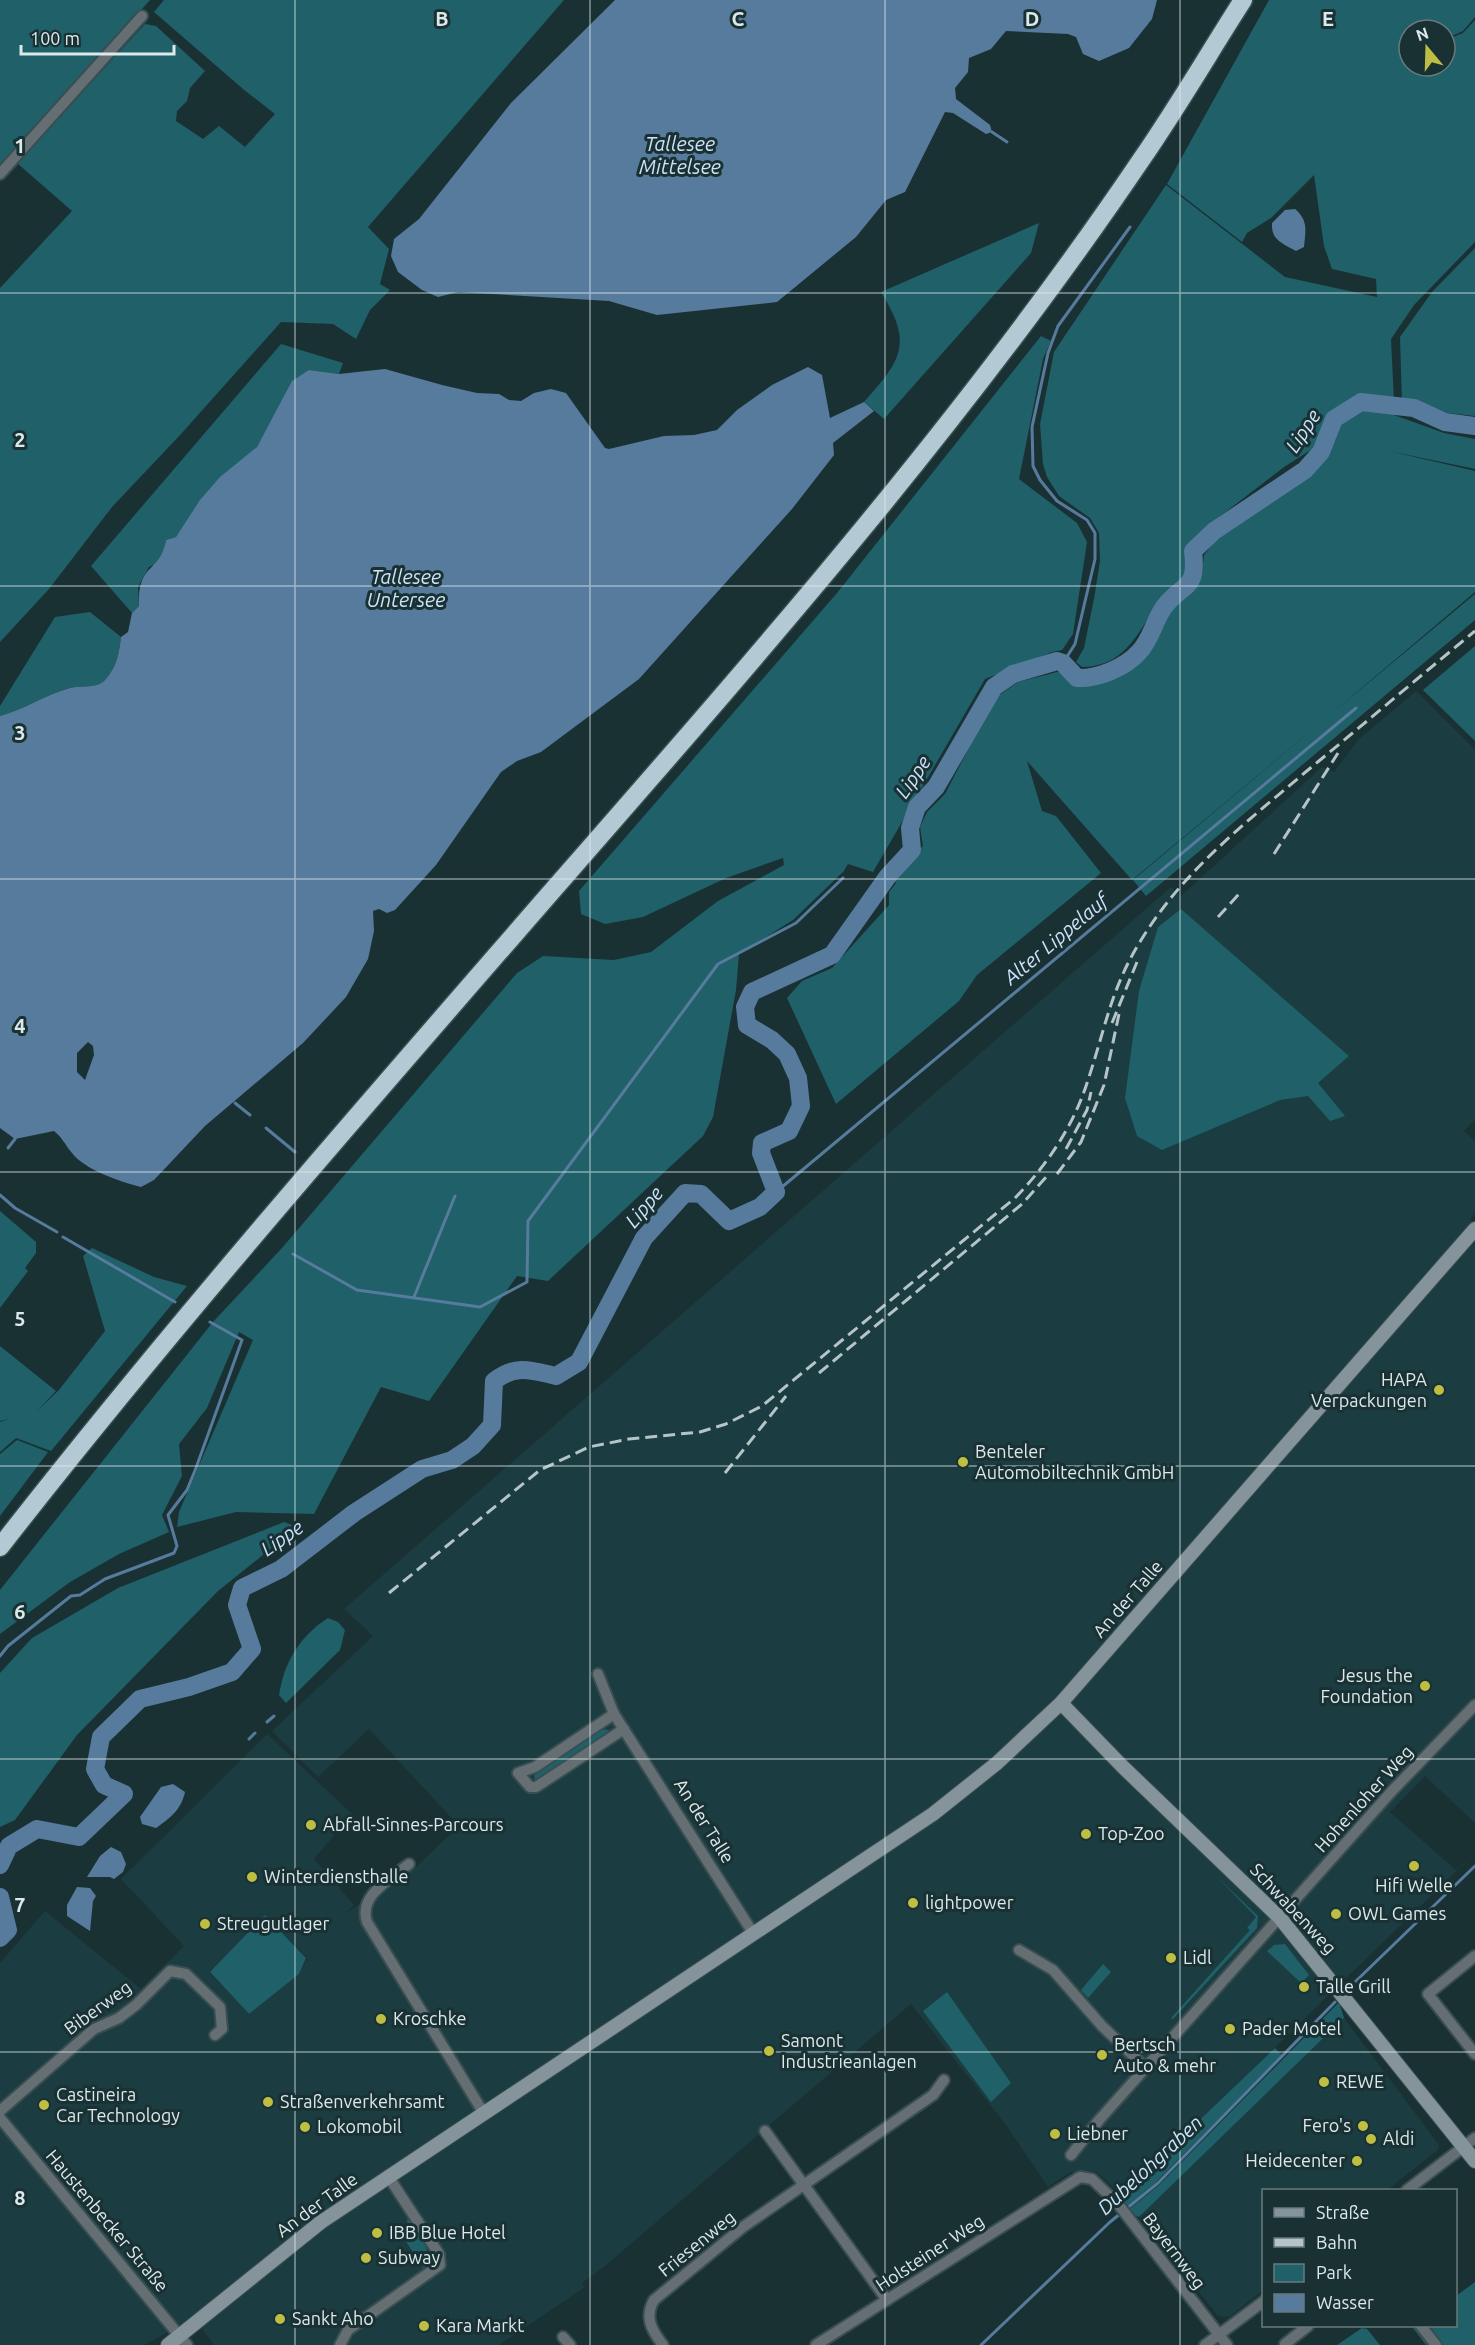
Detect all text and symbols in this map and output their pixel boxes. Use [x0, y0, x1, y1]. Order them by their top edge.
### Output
text: B [435, 7, 449, 30]
text: C [732, 7, 745, 30]
text: D [1025, 7, 1039, 30]
text: E [1322, 7, 1334, 30]
scale bar [21, 18, 174, 56]
north arrow [1397, 18, 1457, 78]
text: N [1414, 23, 1431, 44]
text: 100 m [30, 28, 80, 48]
water label: Tallesee Mittelsee [639, 132, 721, 178]
text: 1 [14, 134, 26, 157]
water label: Lippe [1280, 405, 1325, 456]
text: 2 [14, 428, 26, 451]
water label: Tallesee Untersee [367, 565, 445, 611]
text: 3 [14, 721, 26, 744]
water label: Lippe [890, 751, 935, 802]
water label: Alter Lippelauf [998, 887, 1114, 990]
text: 4 [14, 1014, 26, 1037]
water label: Lippe [620, 1182, 667, 1232]
text: 5 [14, 1307, 26, 1330]
place label: HAPA Verpackungen [1311, 1369, 1427, 1410]
marker: HAPA Verpackungen [1432, 1383, 1446, 1397]
place label: Benteler Automobiltechnik GmbH [975, 1441, 1174, 1482]
marker: Benteler Automobiltechnik GmbH [956, 1455, 970, 1469]
water label: Lippe [256, 1515, 307, 1560]
street label: An der Talle [1088, 1556, 1166, 1641]
text: 6 [14, 1600, 26, 1623]
place label: Jesus the Foundation [1320, 1665, 1413, 1706]
marker: Jesus the Foundation [1418, 1679, 1432, 1693]
street label: Hohenloher Weg [1310, 1741, 1416, 1856]
street label: An der Talle [671, 1775, 739, 1866]
place label: Abfall-Sinnes-Parcours [323, 1814, 504, 1834]
marker: Abfall-Sinnes-Parcours [304, 1818, 318, 1832]
place label: Top-Zoo [1098, 1823, 1165, 1843]
marker: Top-Zoo [1079, 1827, 1093, 1841]
street label: Schwabenweg [1247, 1859, 1341, 1958]
marker: Hifi Welle [1407, 1859, 1421, 1873]
place label: Winterdiensthalle [264, 1866, 408, 1886]
marker: Winterdiensthalle [245, 1870, 259, 1884]
place label: Hifi Welle [1375, 1875, 1453, 1895]
place label: lightpower [925, 1892, 1014, 1912]
text: 7 [14, 1893, 26, 1916]
marker: lightpower [906, 1896, 920, 1910]
place label: OWL Games [1348, 1903, 1447, 1923]
marker: OWL Games [1329, 1907, 1343, 1921]
place label: Streugutlager [217, 1913, 330, 1933]
marker: Streugutlager [198, 1917, 212, 1931]
place label: Lidl [1183, 1947, 1212, 1967]
marker: Lidl [1164, 1951, 1178, 1965]
street label: Biberweg [60, 1976, 135, 2038]
place label: Talle Grill [1316, 1976, 1391, 1996]
marker: Talle Grill [1297, 1980, 1311, 1994]
place label: Kroschke [393, 2008, 466, 2028]
marker: Kroschke [374, 2012, 388, 2026]
place label: Pader Motel [1242, 2018, 1341, 2038]
marker: Pader Motel [1223, 2022, 1237, 2036]
place label: Samont Industrieanlagen [781, 2030, 917, 2071]
place label: Bertsch Auto & mehr [1114, 2034, 1216, 2075]
marker: Samont Industrieanlagen [762, 2044, 776, 2058]
marker: Bertsch Auto & mehr [1095, 2048, 1109, 2062]
place label: REWE [1336, 2071, 1384, 2091]
marker: REWE [1317, 2075, 1331, 2089]
place label: Castineira Car Technology [56, 2084, 180, 2125]
place label: Straßenverkehrsamt [280, 2091, 445, 2111]
marker: Straßenverkehrsamt [261, 2095, 275, 2109]
marker: Castineira Car Technology [37, 2098, 51, 2112]
water label: Dubelohgraben [1093, 2110, 1207, 2219]
place label: Fero's [1303, 2115, 1351, 2135]
place label: Lokomobil [317, 2116, 402, 2136]
marker: Fero's [1356, 2119, 1370, 2133]
marker: Lokomobil [298, 2120, 312, 2134]
place label: Liebner [1067, 2123, 1128, 2143]
marker: Liebner [1048, 2127, 1062, 2141]
place label: Aldi [1383, 2128, 1414, 2148]
marker: Aldi [1364, 2132, 1378, 2146]
street label: Haustenbecker Straße [43, 2145, 173, 2295]
place label: Heidecenter [1245, 2150, 1345, 2170]
marker: Heidecenter [1350, 2154, 1364, 2168]
street label: An der Talle [272, 2168, 361, 2240]
text: 8 [14, 2186, 26, 2209]
legend [1262, 2189, 1457, 2327]
text: Straße [1316, 2202, 1369, 2222]
street label: Friesenweg [654, 2206, 739, 2280]
street label: Bayernweg [1140, 2208, 1210, 2293]
street label: Holsteiner Weg [872, 2210, 987, 2295]
place label: IBB Blue Hotel [389, 2222, 506, 2242]
marker: IBB Blue Hotel [370, 2226, 384, 2240]
text: Bahn [1316, 2232, 1357, 2252]
place label: Subway [378, 2247, 440, 2267]
marker: Subway [359, 2251, 373, 2265]
text: Park [1316, 2262, 1352, 2282]
text: Wasser [1316, 2292, 1374, 2312]
place label: Sankt Aho [292, 2308, 374, 2328]
marker: Sankt Aho [273, 2312, 287, 2326]
place label: Kara Markt [436, 2315, 524, 2335]
marker: Kara Markt [417, 2319, 431, 2333]

